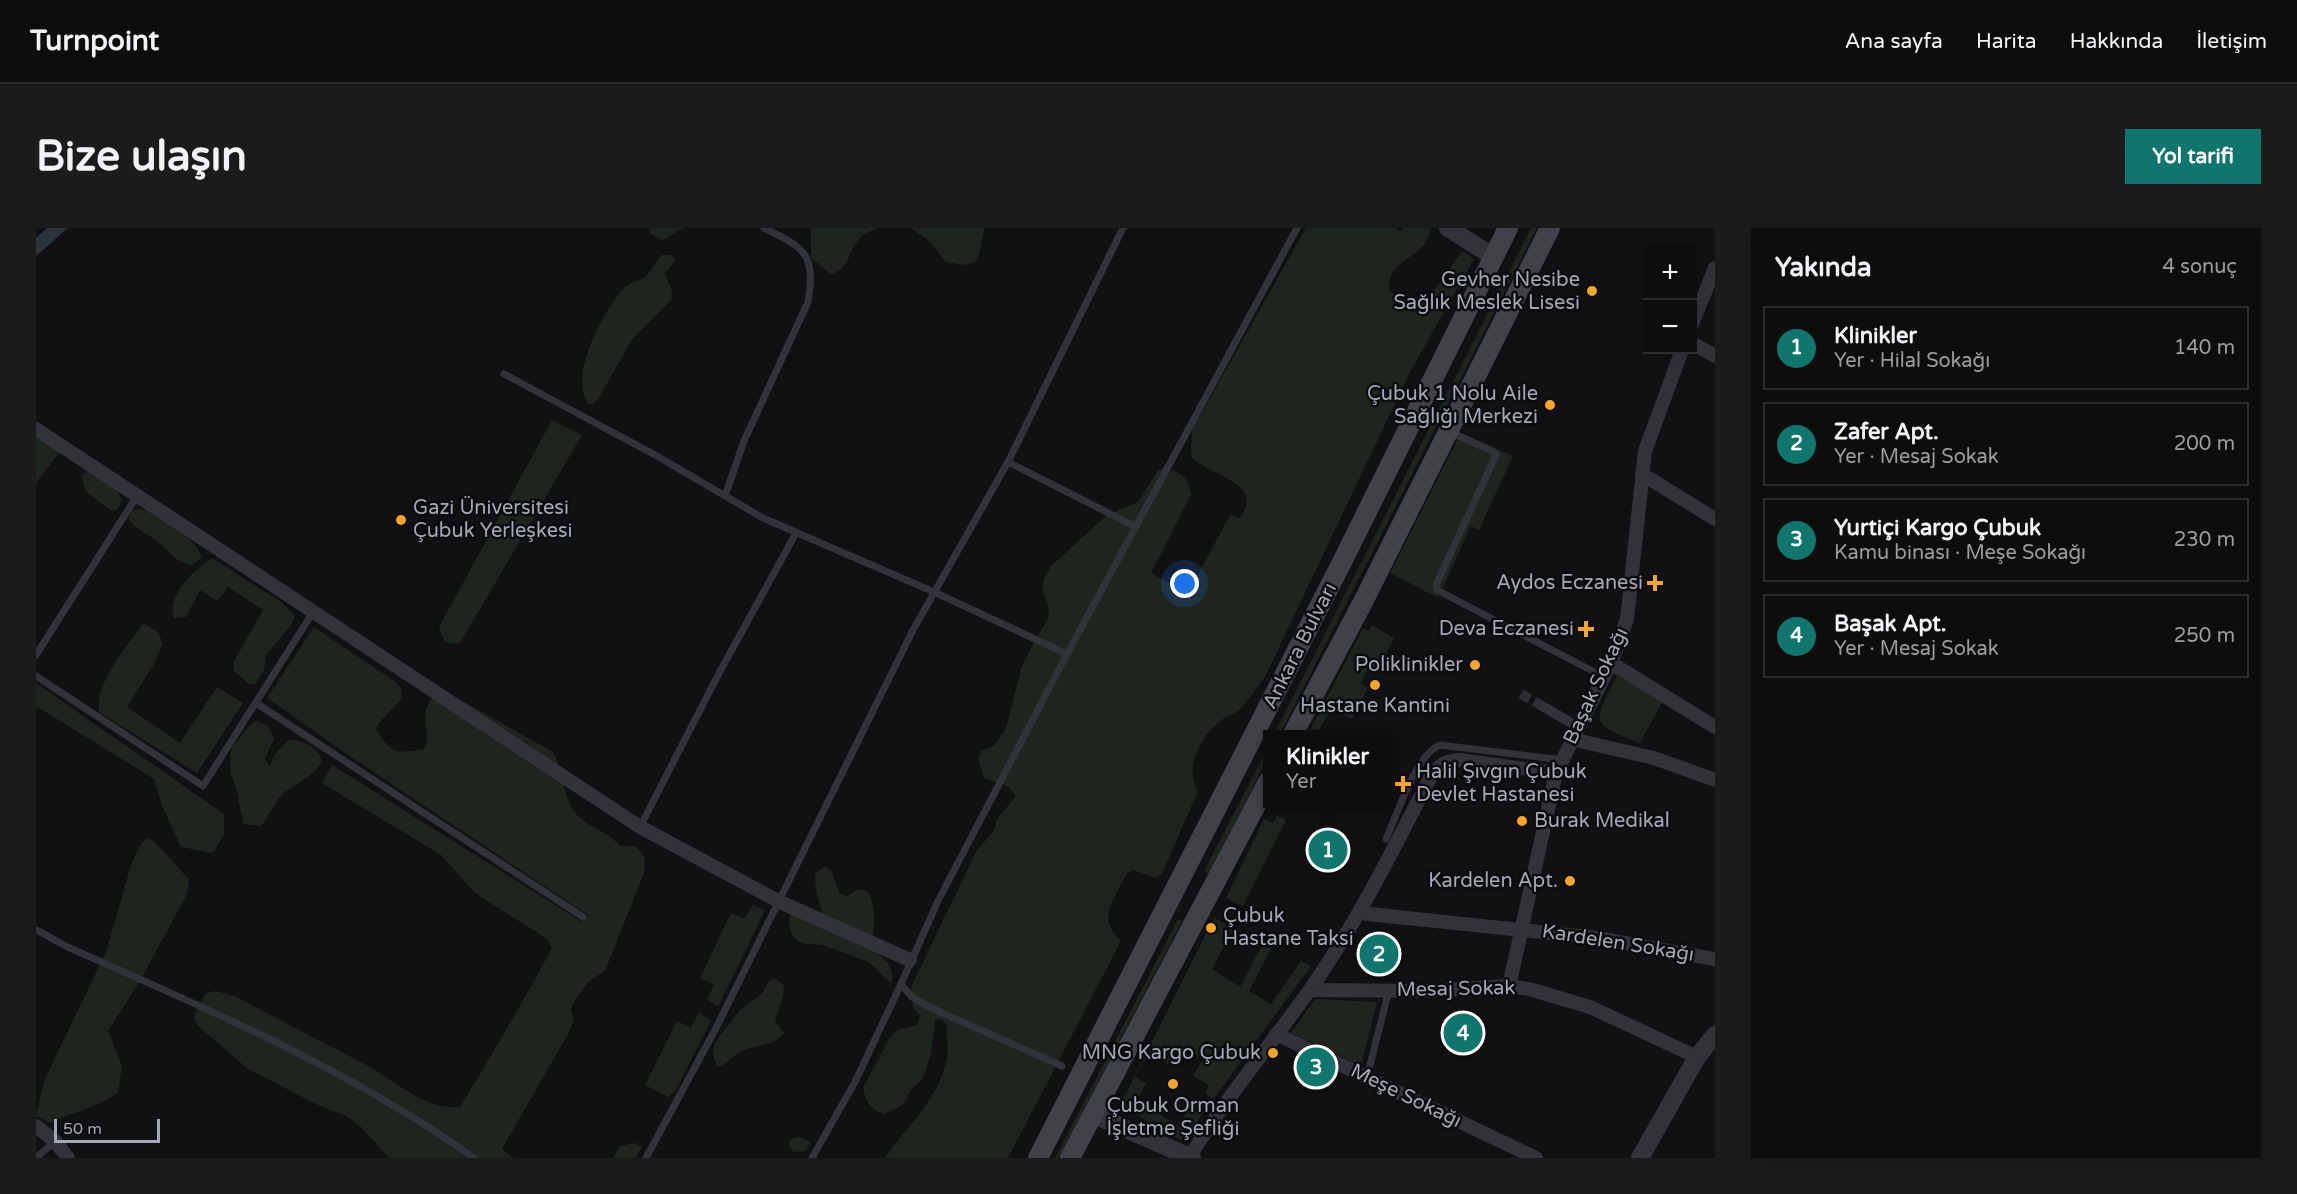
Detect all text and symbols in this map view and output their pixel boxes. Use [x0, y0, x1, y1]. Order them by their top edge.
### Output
text: Turnpoint [30, 24, 159, 58]
text: Ana sayfa [1845, 29, 1943, 54]
text: Harita [1976, 29, 2037, 54]
text: Hakkında [2070, 29, 2163, 54]
text: İletişim [2196, 29, 2267, 54]
button: Yol tarifi [2125, 129, 2261, 184]
text: Bize ulaşın [36, 131, 247, 182]
map controls [1643, 246, 1697, 354]
button: + [1643, 246, 1697, 300]
text: Yakında [1775, 252, 1872, 283]
text: 4 sonuç [2163, 255, 2237, 279]
place label: Gevher Nesibe Sağlık Meslek Lisesi [1393, 268, 1580, 315]
marker: Gevher Nesibe Sağlık Meslek Lisesi [1585, 284, 1599, 298]
button: − [1643, 300, 1697, 354]
text: Klinikler [1834, 323, 1917, 349]
text: 1 [1790, 336, 1803, 360]
text: 140 m [2174, 336, 2235, 360]
text: Yer · Hilal Sokağı [1834, 349, 1990, 373]
place label: Çubuk 1 Nolu Aile Sağlığı Merkezi [1367, 382, 1538, 429]
marker: Çubuk 1 Nolu Aile Sağlığı Merkezi [1543, 398, 1557, 412]
text: Zafer Apt. [1834, 419, 1939, 445]
text: 2 [1790, 432, 1803, 456]
text: 200 m [2174, 432, 2235, 456]
text: Yer · Mesaj Sokak [1834, 445, 1999, 469]
place label: Gazi Üniversitesi Çubuk Yerleşkesi [413, 495, 573, 543]
marker: Gazi Üniversitesi Çubuk Yerleşkesi [394, 513, 408, 527]
text: Yurtiçi Kargo Çubuk [1834, 515, 2041, 541]
text: 3 [1790, 528, 1803, 552]
text: 230 m [2174, 528, 2235, 552]
text: Kamu binası · Meşe Sokağı [1834, 541, 2086, 565]
your location [1170, 569, 1199, 598]
place label: Aydos Eczanesi [1496, 571, 1643, 595]
marker: Aydos Eczanesi [1648, 576, 1662, 590]
street label: Ankara Bulvarı [1258, 579, 1342, 713]
text: Başak Apt. [1834, 611, 1946, 637]
place label: Deva Eczanesi [1439, 617, 1574, 641]
marker: Deva Eczanesi [1579, 622, 1593, 636]
street label: Başak Sokağı [1558, 624, 1634, 748]
text: 4 [1790, 624, 1803, 648]
text: 250 m [2174, 624, 2235, 648]
text: Yer · Mesaj Sokak [1834, 637, 1999, 661]
place label: Poliklinikler [1355, 653, 1463, 677]
marker: Poliklinikler [1468, 658, 1482, 672]
marker: Hastane Kantini [1368, 678, 1382, 692]
place label: Hastane Kantini [1300, 694, 1450, 718]
popup [1263, 730, 1392, 808]
text: Klinikler [1286, 744, 1369, 770]
place label: Halil Şıvgın Çubuk Devlet Hastanesi [1416, 760, 1587, 807]
text: Yer [1286, 770, 1316, 794]
marker: Halil Şıvgın Çubuk Devlet Hastanesi [1394, 775, 1412, 793]
place label: Burak Medikal [1534, 809, 1670, 833]
marker: Burak Medikal [1515, 814, 1529, 828]
pin: 1 [1308, 828, 1348, 872]
place label: Kardelen Apt. [1428, 869, 1558, 893]
marker: Kardelen Apt. [1563, 874, 1577, 888]
place label: Çubuk Hastane Taksi [1223, 904, 1354, 951]
street label: Kardelen Sokağı [1540, 919, 1696, 967]
marker: Çubuk Hastane Taksi [1204, 921, 1218, 935]
pin: 2 [1360, 932, 1398, 976]
street label: Mesaj Sokak [1396, 976, 1516, 1002]
pin: 4 [1444, 1010, 1482, 1056]
place label: MNG Kargo Çubuk [1082, 1041, 1261, 1065]
pin: 3 [1296, 1044, 1336, 1090]
marker: MNG Kargo Çubuk [1266, 1046, 1280, 1060]
street label: Meşe Sokağı [1347, 1059, 1465, 1133]
marker: Çubuk Orman İşletme Şefliği [1166, 1077, 1180, 1091]
place label: Çubuk Orman İşletme Şefliği [1107, 1094, 1239, 1141]
scale bar [54, 1116, 160, 1144]
text: 50 m [63, 1119, 102, 1139]

